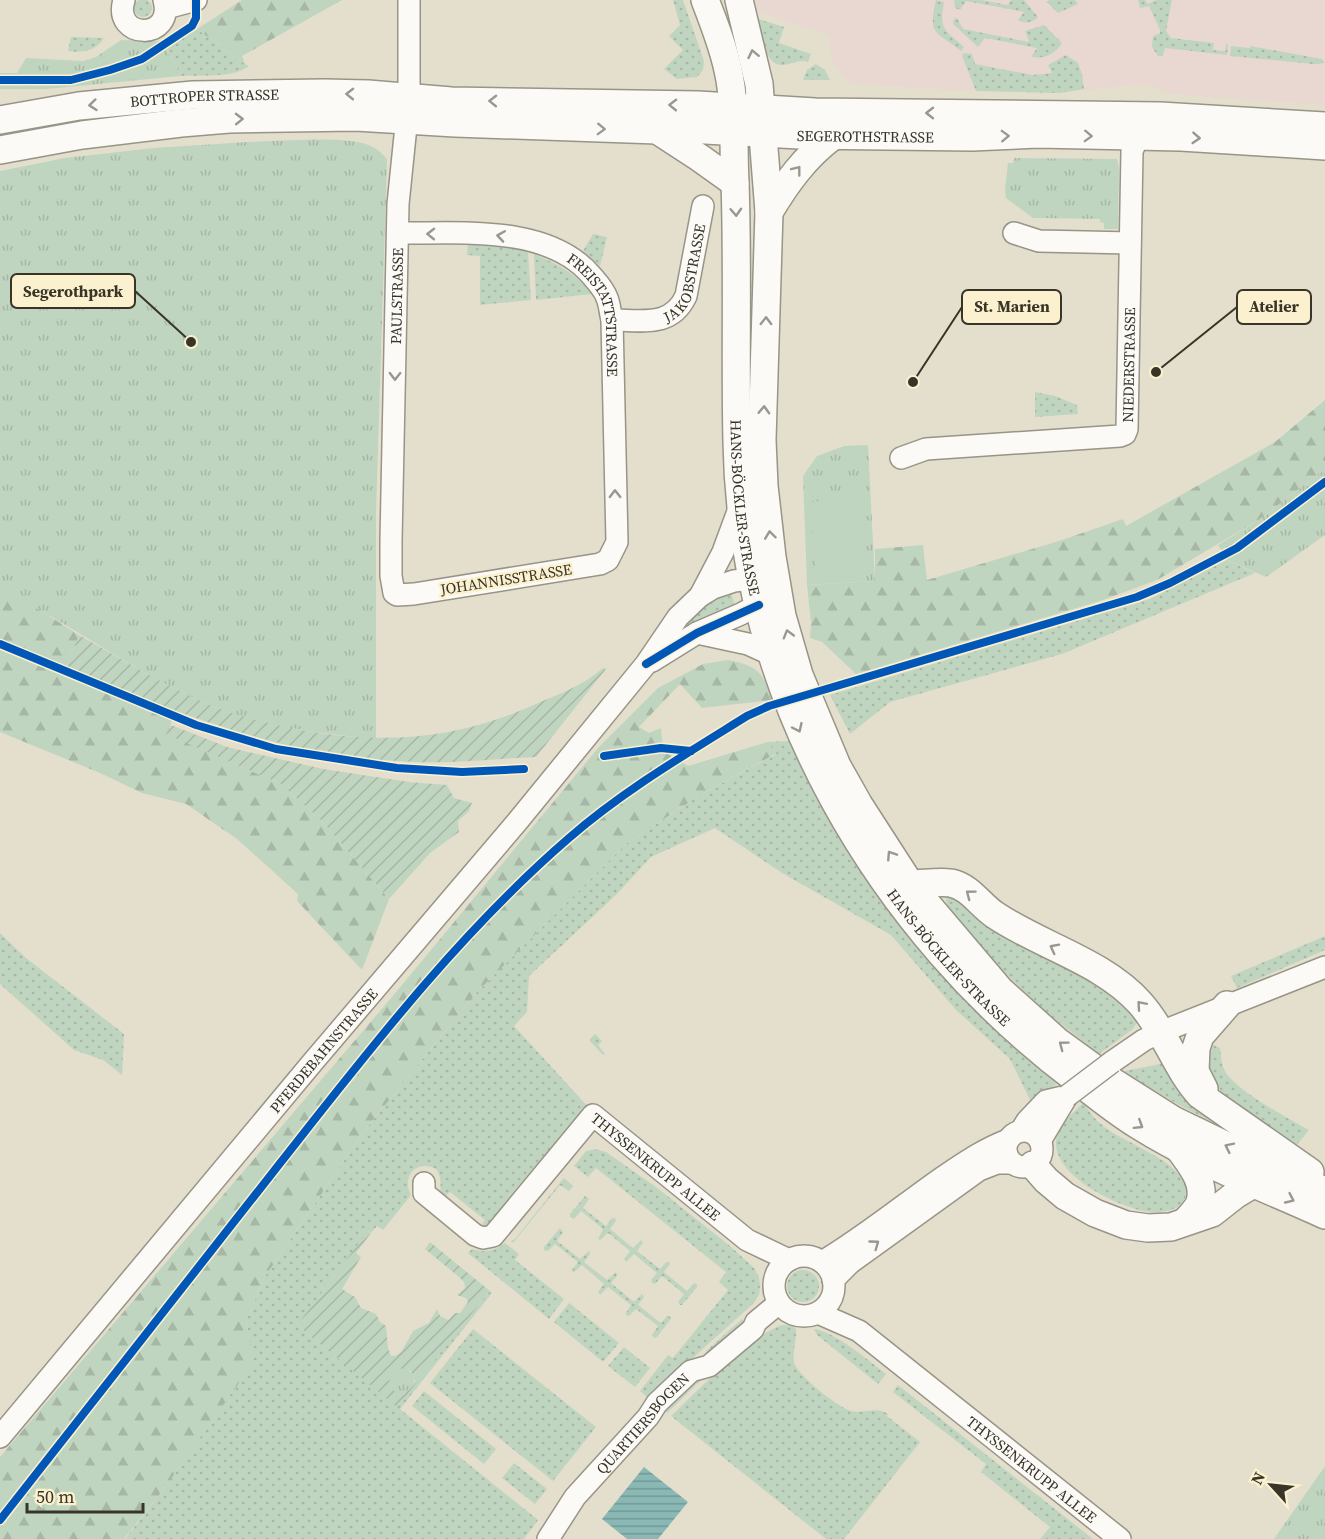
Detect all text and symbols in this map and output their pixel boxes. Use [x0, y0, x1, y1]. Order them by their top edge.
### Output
one-way arrow [747, 49, 760, 59]
street label: BOTTROPER STRASSE [129, 83, 279, 112]
one-way arrow [346, 88, 355, 100]
one-way arrow [488, 95, 497, 108]
one-way arrow [88, 98, 97, 111]
one-way arrow [669, 99, 678, 111]
one-way arrow [925, 107, 934, 120]
one-way arrow [235, 113, 244, 125]
one-way arrow [597, 122, 606, 135]
street label: SEGEROTHSTRASSE [797, 124, 934, 147]
one-way arrow [1000, 129, 1009, 142]
one-way arrow [1083, 130, 1092, 142]
one-way arrow [1192, 131, 1201, 144]
one-way arrow [789, 166, 800, 177]
one-way arrow [730, 207, 743, 216]
street label: JAKOBSTRASSE [659, 222, 710, 328]
one-way arrow [427, 228, 436, 240]
one-way arrow [496, 230, 506, 242]
street label: PAULSTRASSE [385, 248, 408, 345]
street label: FREISTATTSTRASSE [563, 248, 624, 377]
callout: Segerothpark [11, 274, 135, 308]
text: Segerothpark [23, 280, 123, 302]
callout: St. Marien [962, 290, 1061, 324]
callout: Atelier [1237, 290, 1311, 324]
text: St. Marien [974, 295, 1050, 317]
text: Atelier [1249, 295, 1300, 317]
street label: NIEDERSTRASSE [1117, 307, 1140, 423]
one-way arrow [760, 317, 772, 326]
one-way arrow [389, 371, 402, 380]
one-way arrow [757, 406, 770, 415]
street label: HANS-BÖCKLER-STRASSE [726, 419, 766, 597]
one-way arrow [609, 489, 622, 498]
one-way arrow [764, 531, 777, 540]
street label: JOHANNISSTRASSE [438, 558, 573, 600]
one-way arrow [783, 629, 795, 640]
one-way arrow [791, 722, 803, 733]
one-way arrow [886, 851, 898, 861]
street label: HANS-BÖCKLER-STRASSE [883, 884, 1015, 1030]
one-way arrow [966, 890, 977, 901]
one-way arrow [1049, 943, 1060, 955]
street label: PFERDEBAHNSTRASSE [264, 983, 382, 1117]
one-way arrow [1137, 1002, 1148, 1012]
one-way arrow [1059, 1042, 1070, 1053]
street label: THYSSENKRUPP ALLEE [587, 1107, 725, 1225]
one-way arrow [1132, 1117, 1143, 1128]
one-way arrow [1224, 1143, 1235, 1155]
one-way arrow [1283, 1192, 1294, 1204]
one-way arrow [869, 1241, 880, 1252]
street label: QUARTIERSBOGEN [591, 1368, 694, 1478]
street label: THYSSENKRUPP ALLEE [963, 1410, 1102, 1527]
north arrow [1241, 1455, 1301, 1515]
text: N [1245, 1468, 1270, 1488]
scale bar [27, 1476, 142, 1514]
text: 50 m [36, 1484, 74, 1509]

